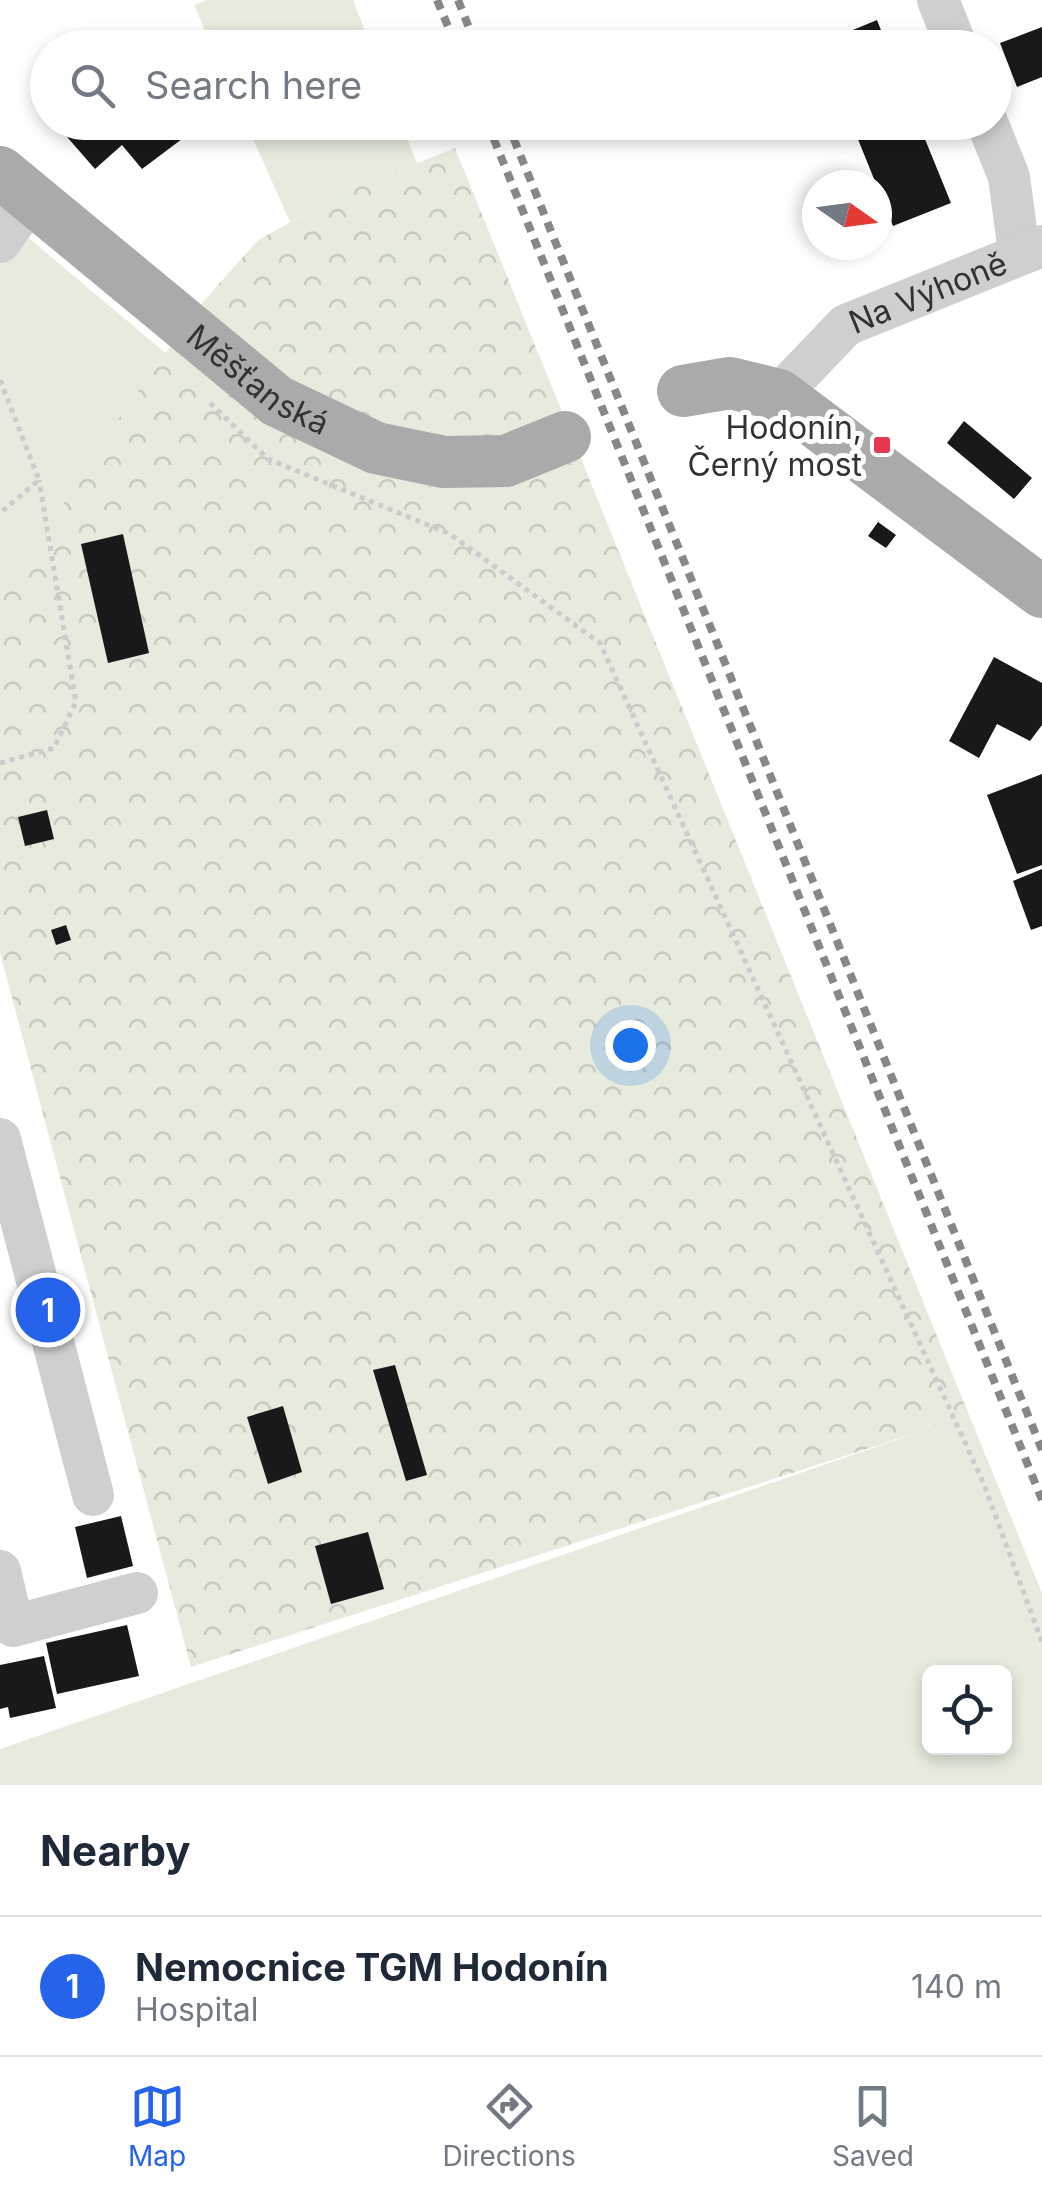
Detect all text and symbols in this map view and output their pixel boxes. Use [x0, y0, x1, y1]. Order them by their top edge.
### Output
search box [30, 30, 1012, 140]
icon: search [65, 58, 120, 113]
text: Search here [145, 62, 362, 108]
north arrow [802, 170, 892, 260]
street label: Na Výhoně [843, 243, 1012, 341]
street label: Měšťanská [180, 316, 336, 442]
place label: Hodonín, Černý most [687, 408, 862, 484]
marker: Hodonín, Černý most [871, 434, 893, 456]
your location [605, 1020, 656, 1071]
pin: 1 [15, 1272, 80, 1348]
map controls [922, 1665, 1012, 1755]
button: locate [922, 1665, 1012, 1755]
text: Nearby [40, 1825, 191, 1876]
text: Nemocnice TGM Hodonín [135, 1944, 609, 1990]
text: 1 [66, 1967, 79, 2006]
text: 140 m [911, 1967, 1002, 2006]
text: Hospital [135, 1990, 259, 2029]
tab: Map [128, 2079, 186, 2173]
tab: Directions [442, 2079, 576, 2173]
tab: Saved [832, 2079, 914, 2173]

